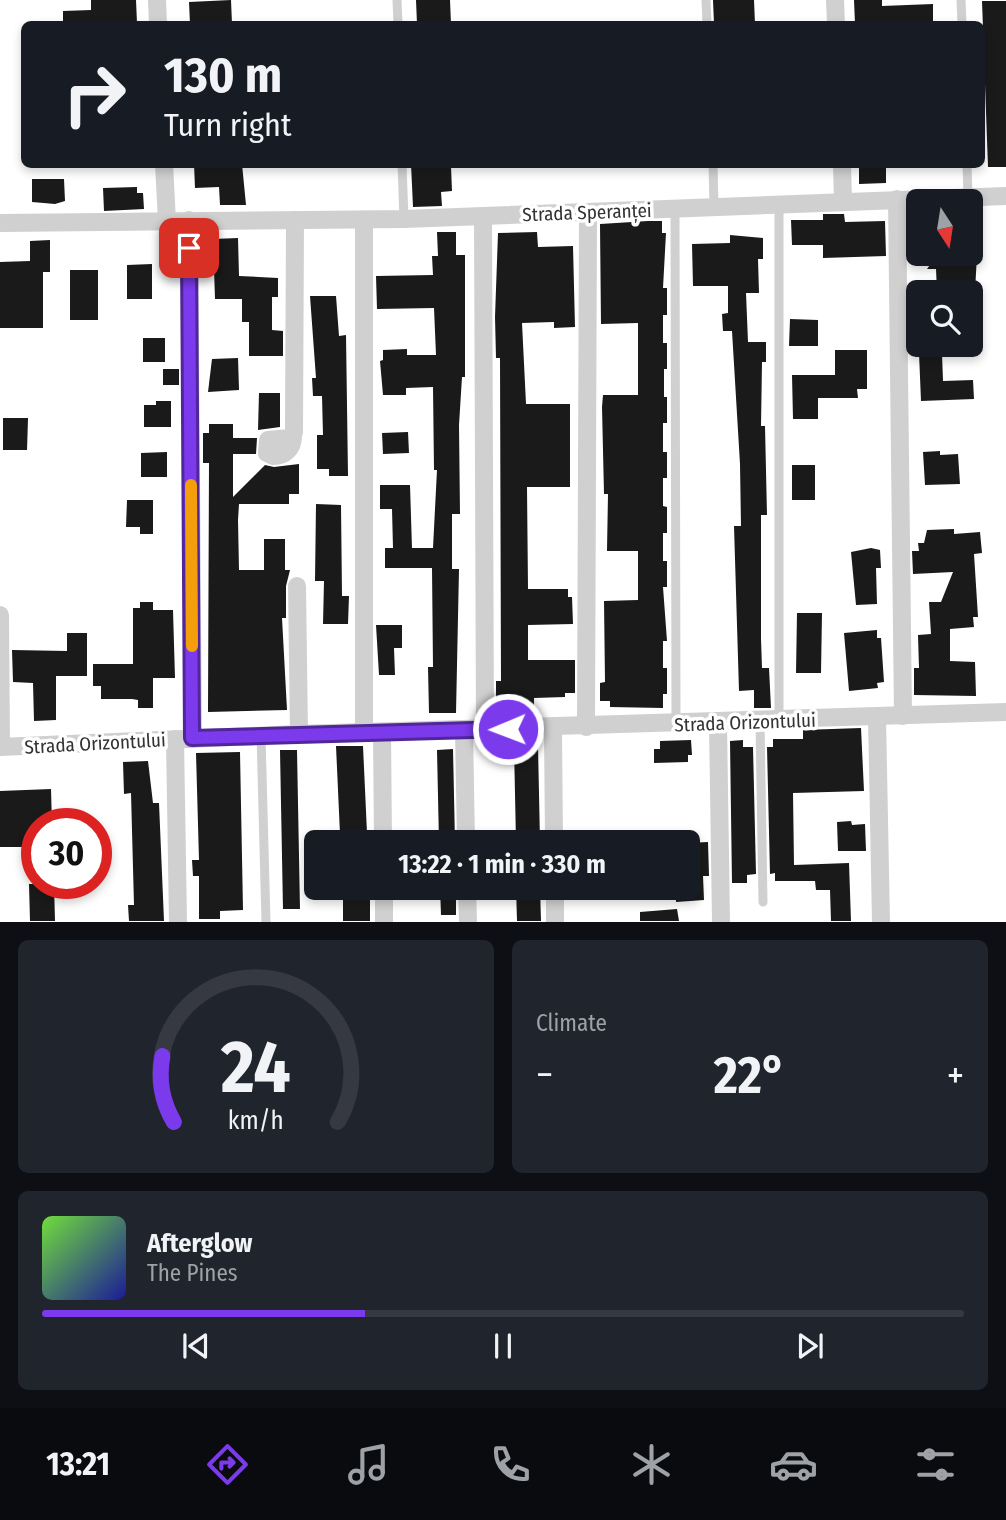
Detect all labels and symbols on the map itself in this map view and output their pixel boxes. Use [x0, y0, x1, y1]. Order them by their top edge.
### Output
north arrow [906, 189, 984, 266]
street label: Strada Speranței [522, 199, 652, 226]
pin [159, 218, 219, 278]
position arrow [471, 692, 545, 766]
street label: Strada Orizontului [674, 709, 816, 736]
street label: Strada Orizontului [24, 728, 166, 759]
speed limit sign: 30 [21, 808, 112, 899]

